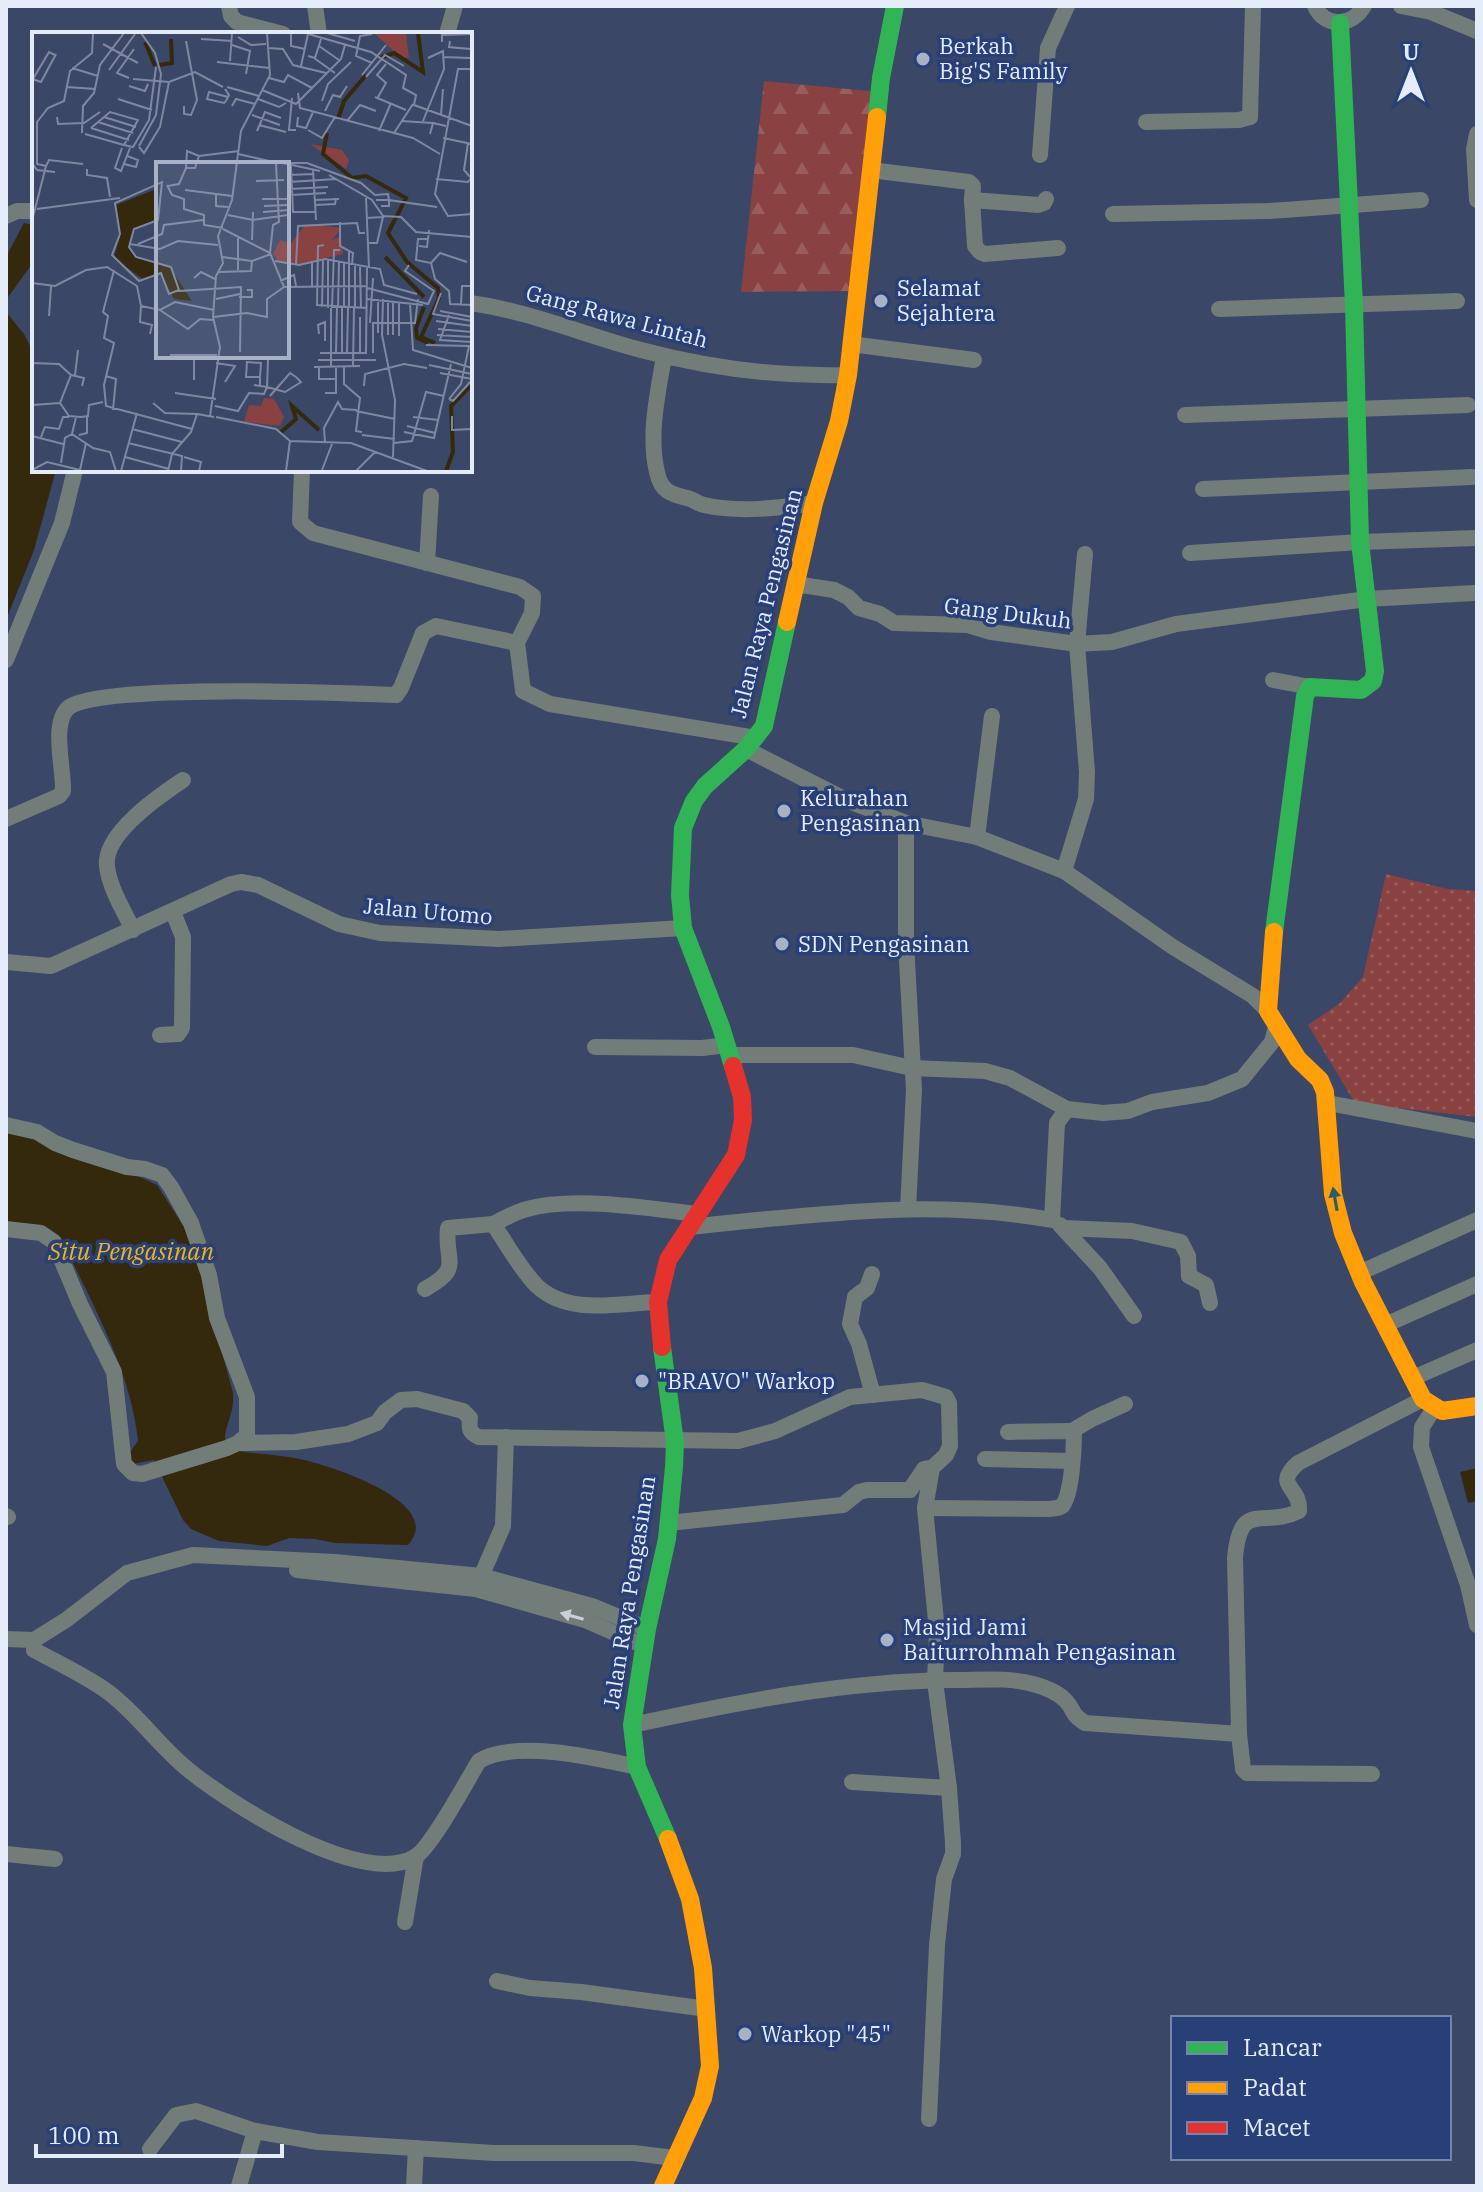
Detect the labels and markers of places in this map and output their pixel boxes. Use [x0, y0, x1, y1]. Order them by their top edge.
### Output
place label: Berkah Big'S Family [939, 31, 1068, 85]
marker: Berkah Big'S Family [914, 50, 932, 68]
place label: Selamat Sejahtera [897, 273, 995, 327]
marker: Selamat Sejahtera [872, 292, 890, 310]
place label: Kelurahan Pengasinan [800, 783, 921, 837]
marker: Kelurahan Pengasinan [775, 802, 793, 820]
place label: SDN Pengasinan [798, 929, 970, 958]
marker: SDN Pengasinan [773, 935, 791, 953]
place label: "BRAVO" Warkop [658, 1366, 835, 1395]
marker: "BRAVO" Warkop [633, 1372, 651, 1390]
place label: Masjid Jami Baiturrohmah Pengasinan [903, 1612, 1176, 1666]
marker: Masjid Jami Baiturrohmah Pengasinan [878, 1631, 896, 1649]
place label: Warkop "45" [761, 2019, 891, 2048]
marker: Warkop "45" [736, 2025, 754, 2043]

